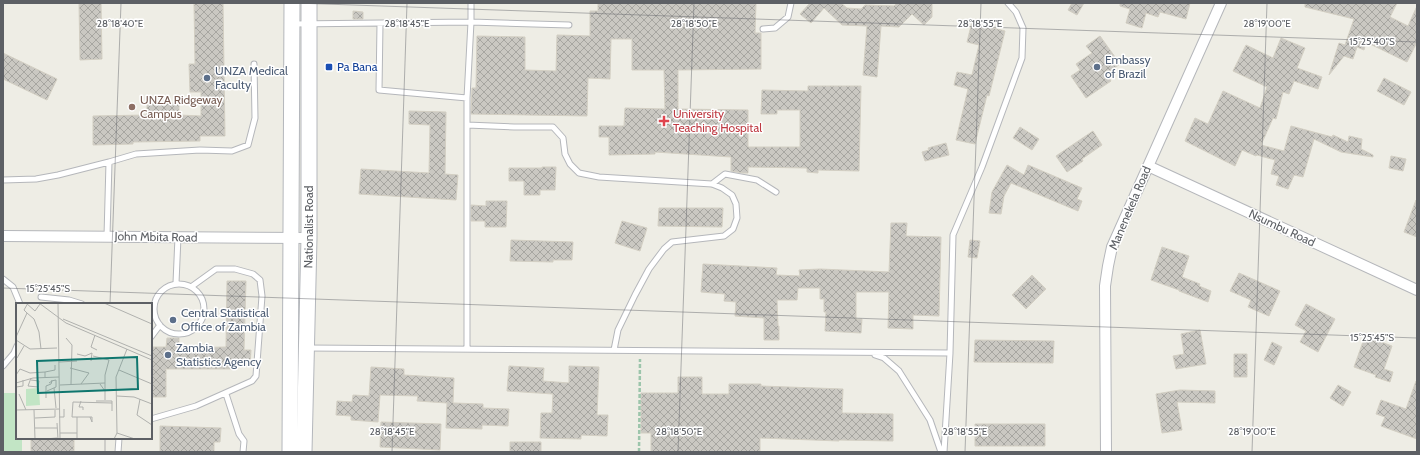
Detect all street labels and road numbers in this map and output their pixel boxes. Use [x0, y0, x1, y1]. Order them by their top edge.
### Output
street label: Manenekela Road [1105, 164, 1154, 252]
street label: Nationalist Road [300, 186, 316, 269]
street label: Nsumbu Road [1247, 206, 1318, 250]
street label: John Mbita Road [114, 228, 198, 245]

